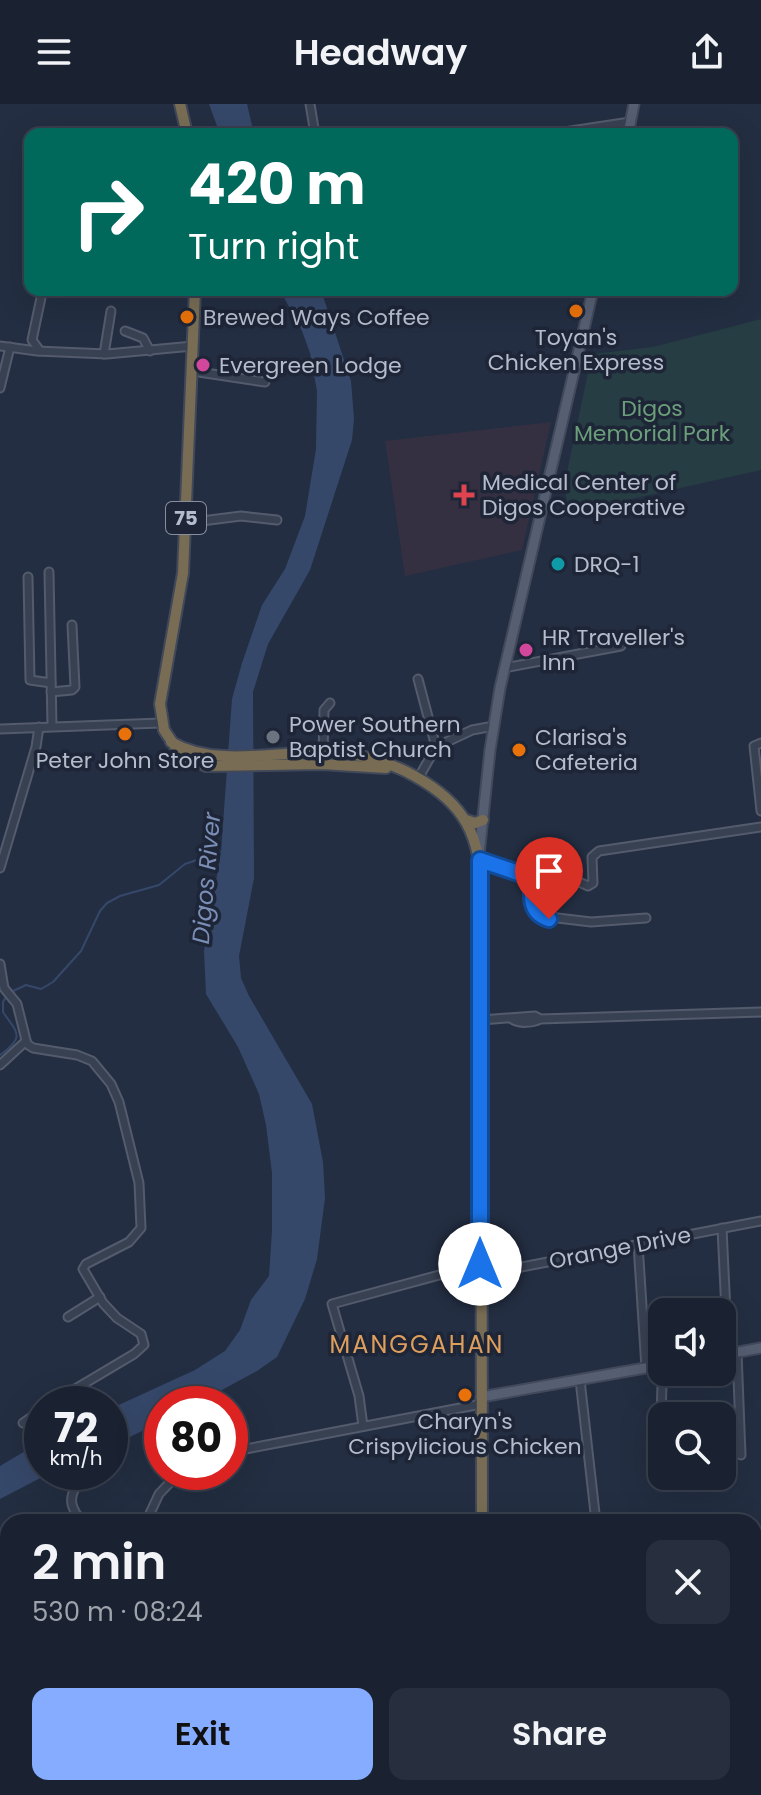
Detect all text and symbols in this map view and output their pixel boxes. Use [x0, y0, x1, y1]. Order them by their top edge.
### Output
text: Headway [294, 27, 467, 78]
icon: menu [32, 30, 76, 74]
icon: share [685, 30, 729, 74]
text: 420 m [188, 145, 366, 224]
icon: right [56, 160, 160, 264]
text: Turn right [188, 221, 359, 272]
place label: Brewed Ways Coffee [203, 302, 430, 333]
marker: Toyan's Chicken Express [567, 302, 585, 320]
marker: Brewed Ways Coffee [178, 308, 196, 326]
place label: Toyan's Chicken Express [488, 322, 664, 378]
place label: Evergreen Lodge [219, 350, 402, 381]
marker: Evergreen Lodge [194, 356, 212, 374]
park label: Digos Memorial Park [574, 393, 731, 449]
place label: Medical Center of Digos Cooperative [482, 467, 685, 523]
marker: Medical Center of Digos Cooperative [453, 484, 475, 506]
road number: 75 [166, 502, 206, 534]
place label: DRQ-1 [574, 549, 639, 580]
marker: DRQ-1 [549, 555, 567, 573]
place label: HR Traveller's Inn [542, 622, 685, 678]
marker: HR Traveller's Inn [517, 641, 535, 659]
place label: Power Southern Baptist Church [289, 709, 461, 765]
place label: Clarisa's Cafeteria [535, 722, 638, 778]
marker: Peter John Store [116, 725, 134, 743]
marker: Power Southern Baptist Church [264, 728, 282, 746]
marker: Clarisa's Cafeteria [510, 741, 528, 759]
place label: Peter John Store [36, 745, 214, 776]
water label: Digos River [184, 810, 228, 945]
pin [515, 837, 583, 919]
icon: arrive [527, 849, 571, 893]
street label: Orange Drive [546, 1219, 694, 1277]
position arrow [438, 1222, 522, 1306]
map controls [648, 1298, 736, 1490]
button: sound [648, 1298, 736, 1386]
district label: MANGGAHAN [330, 1328, 504, 1361]
speed limit sign: 80 [144, 1386, 248, 1490]
marker: Charyn's Crispylicious Chicken [456, 1386, 474, 1404]
text: 72 [54, 1400, 98, 1456]
button: search [648, 1402, 736, 1490]
place label: Charyn's Crispylicious Chicken [348, 1406, 582, 1462]
text: km/h [49, 1444, 103, 1472]
text: 2 min [32, 1529, 166, 1596]
button: close [646, 1540, 730, 1624]
text: 530 m · 08:24 [32, 1594, 203, 1630]
button: Exit [32, 1688, 373, 1780]
button: Share [389, 1688, 730, 1780]

